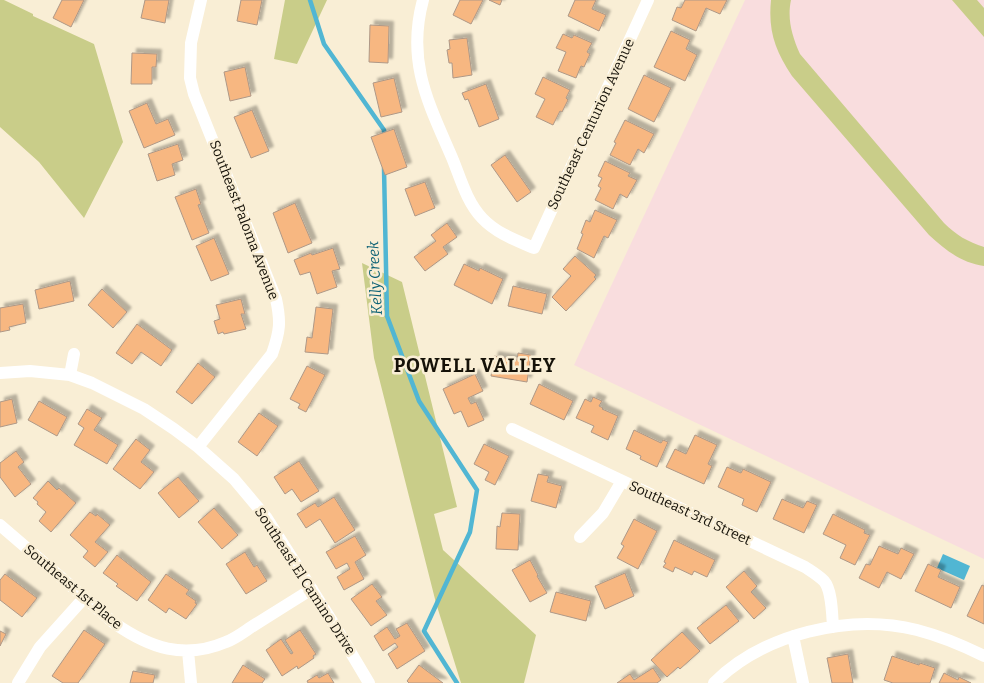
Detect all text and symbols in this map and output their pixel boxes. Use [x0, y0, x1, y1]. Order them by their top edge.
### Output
street label: Southeast Centurion Avenue [544, 36, 638, 212]
street label: Southeast Paloma Avenue [206, 138, 282, 302]
water label: Kelly Creek [364, 240, 386, 315]
district label: POWELL VALLEY [394, 354, 556, 377]
street label: Southeast 3rd Street [626, 477, 754, 549]
street label: Southeast El Camino Drive [251, 504, 359, 658]
street label: Southeast 1st Place [20, 541, 126, 633]

